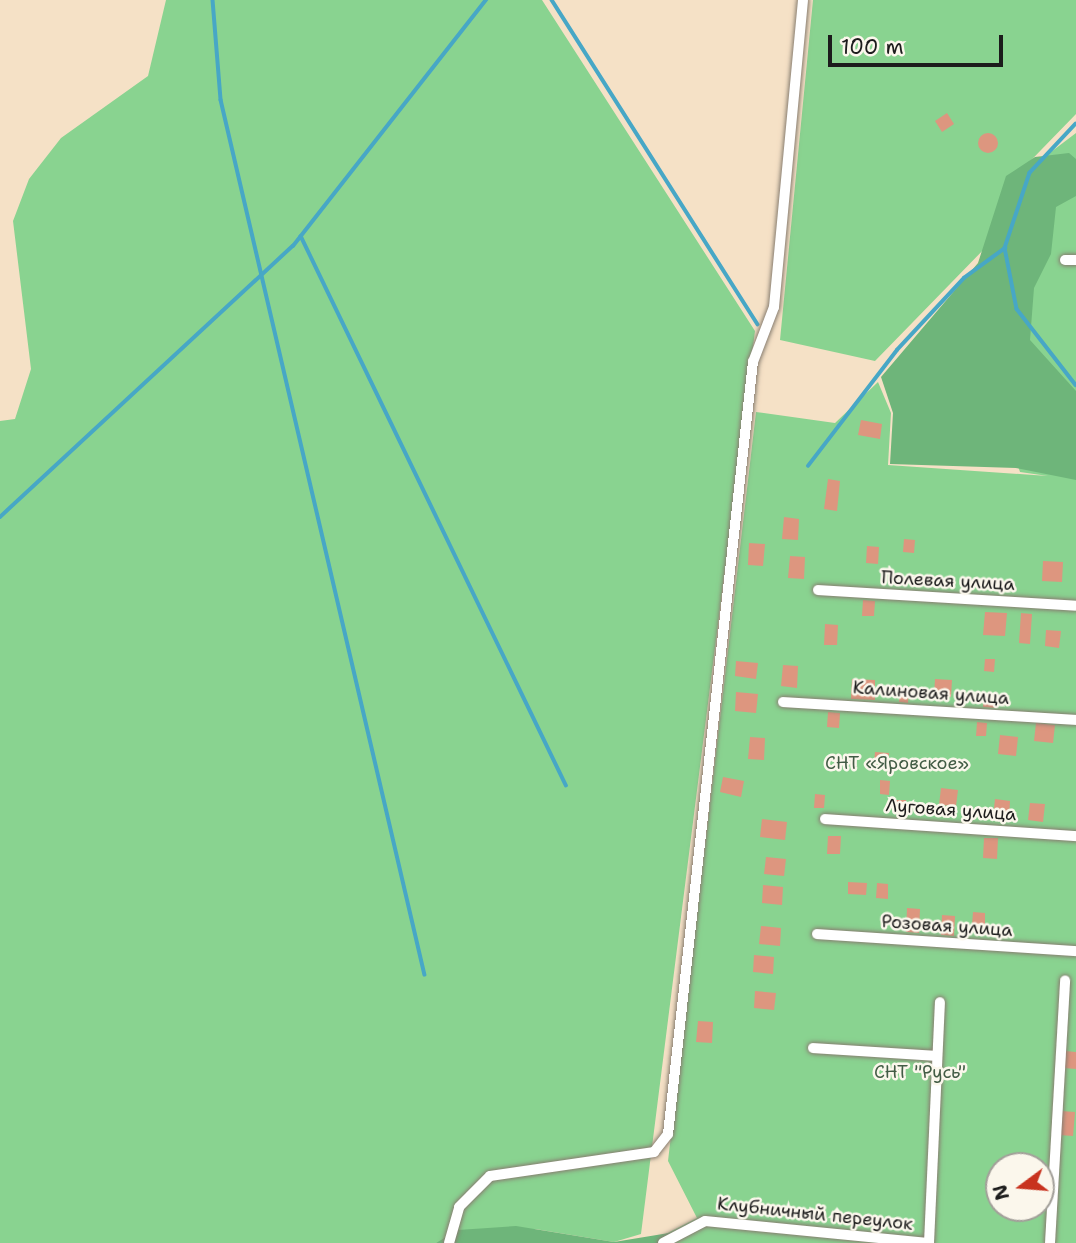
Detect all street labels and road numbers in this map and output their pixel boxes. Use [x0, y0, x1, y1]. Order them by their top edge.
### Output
street label: Полевая улица [881, 567, 1015, 595]
street label: Калиновая улица [852, 677, 1010, 709]
street label: Луговая улица [885, 795, 1017, 825]
street label: Розовая улица [881, 911, 1013, 941]
street label: Клубничный переулок [716, 1193, 914, 1235]

